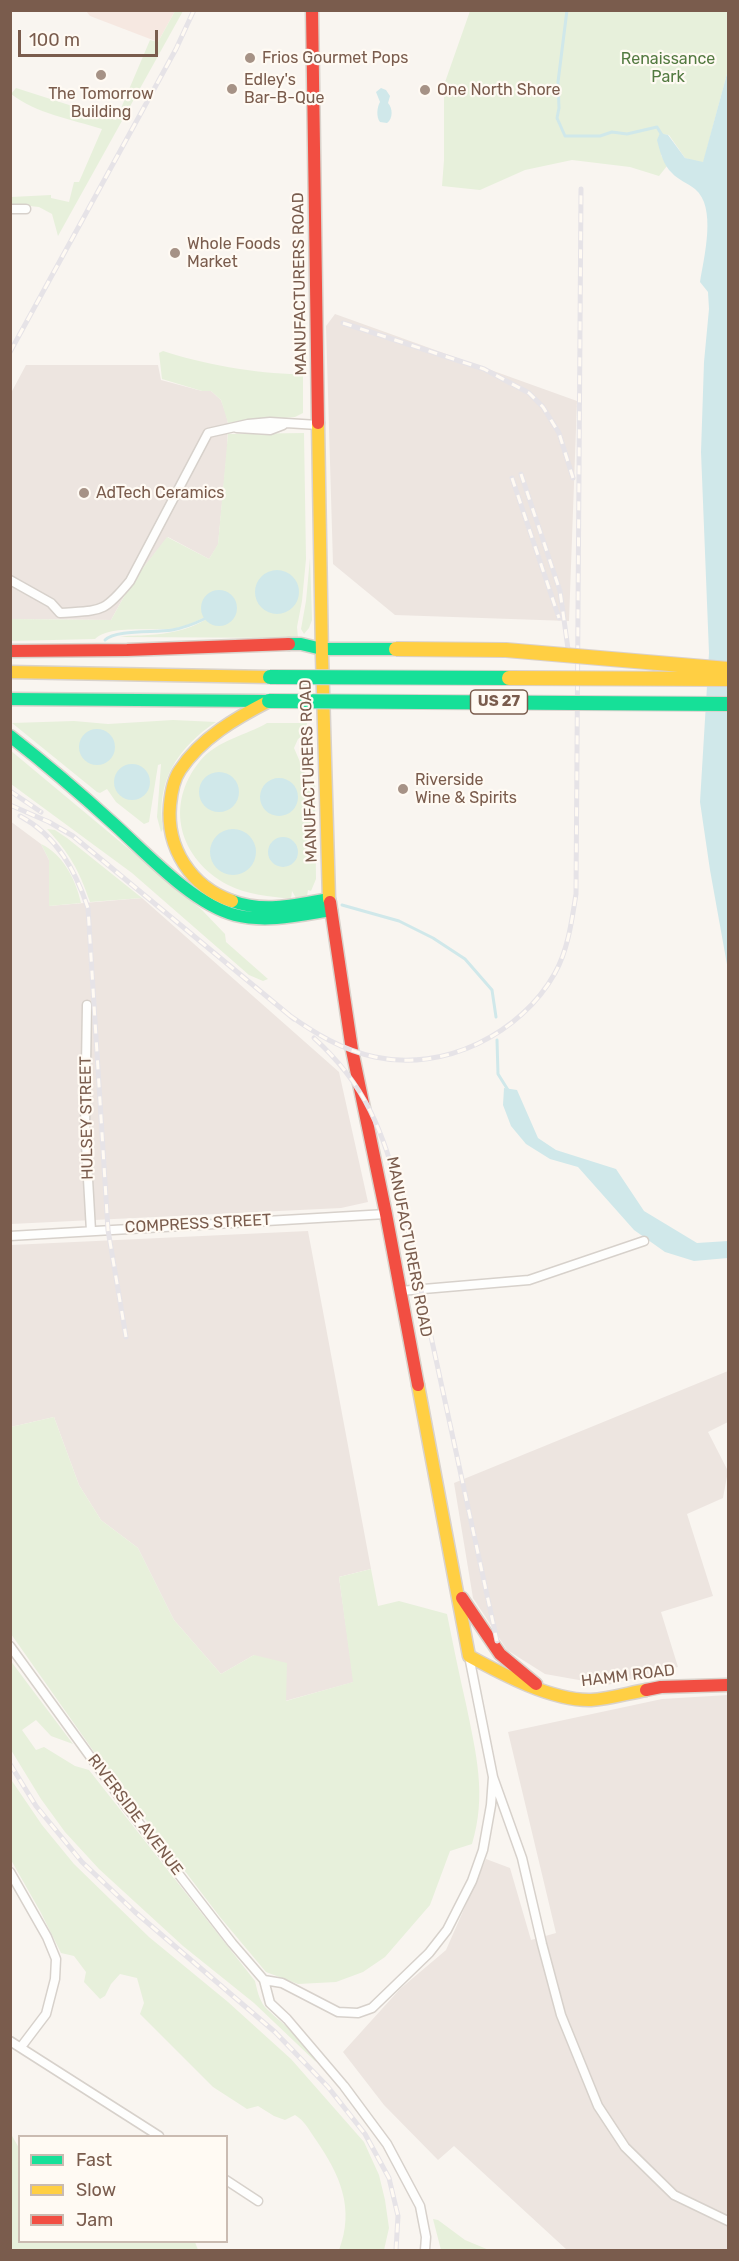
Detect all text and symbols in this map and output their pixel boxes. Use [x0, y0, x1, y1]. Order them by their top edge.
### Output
scale bar [21, 18, 160, 56]
text: 100 m [29, 29, 80, 51]
place label: Frios Gourmet Pops [262, 48, 408, 68]
park label: Renaissance Park [621, 49, 715, 87]
marker: Frios Gourmet Pops [243, 51, 257, 65]
marker: The Tomorrow Building [94, 68, 108, 82]
place label: Edley's Bar-B-Que [244, 70, 324, 108]
place label: One North Shore [437, 80, 560, 100]
marker: Edley's Bar-B-Que [225, 82, 239, 96]
marker: One North Shore [418, 83, 432, 97]
place label: The Tomorrow Building [48, 84, 154, 122]
street label: MANUFACTURERS ROAD [289, 192, 311, 376]
place label: Whole Foods Market [187, 234, 281, 272]
marker: Whole Foods Market [168, 246, 182, 260]
place label: AdTech Ceramics [96, 483, 224, 503]
marker: AdTech Ceramics [77, 486, 91, 500]
street label: MANUFACTURERS ROAD [296, 679, 322, 863]
road number: US 27 [470, 690, 528, 714]
place label: Riverside Wine & Spirits [415, 770, 517, 808]
marker: Riverside Wine & Spirits [396, 782, 410, 796]
street label: HULSEY STREET [76, 1056, 98, 1180]
street label: MANUFACTURERS ROAD [382, 1155, 436, 1339]
street label: COMPRESS STREET [124, 1211, 272, 1237]
street label: HAMM ROAD [580, 1661, 676, 1691]
street label: RIVERSIDE AVENUE [83, 1751, 187, 1879]
legend [18, 2135, 228, 2243]
text: Fast [76, 2149, 112, 2171]
text: Slow [76, 2179, 116, 2201]
text: Jam [76, 2209, 113, 2231]

